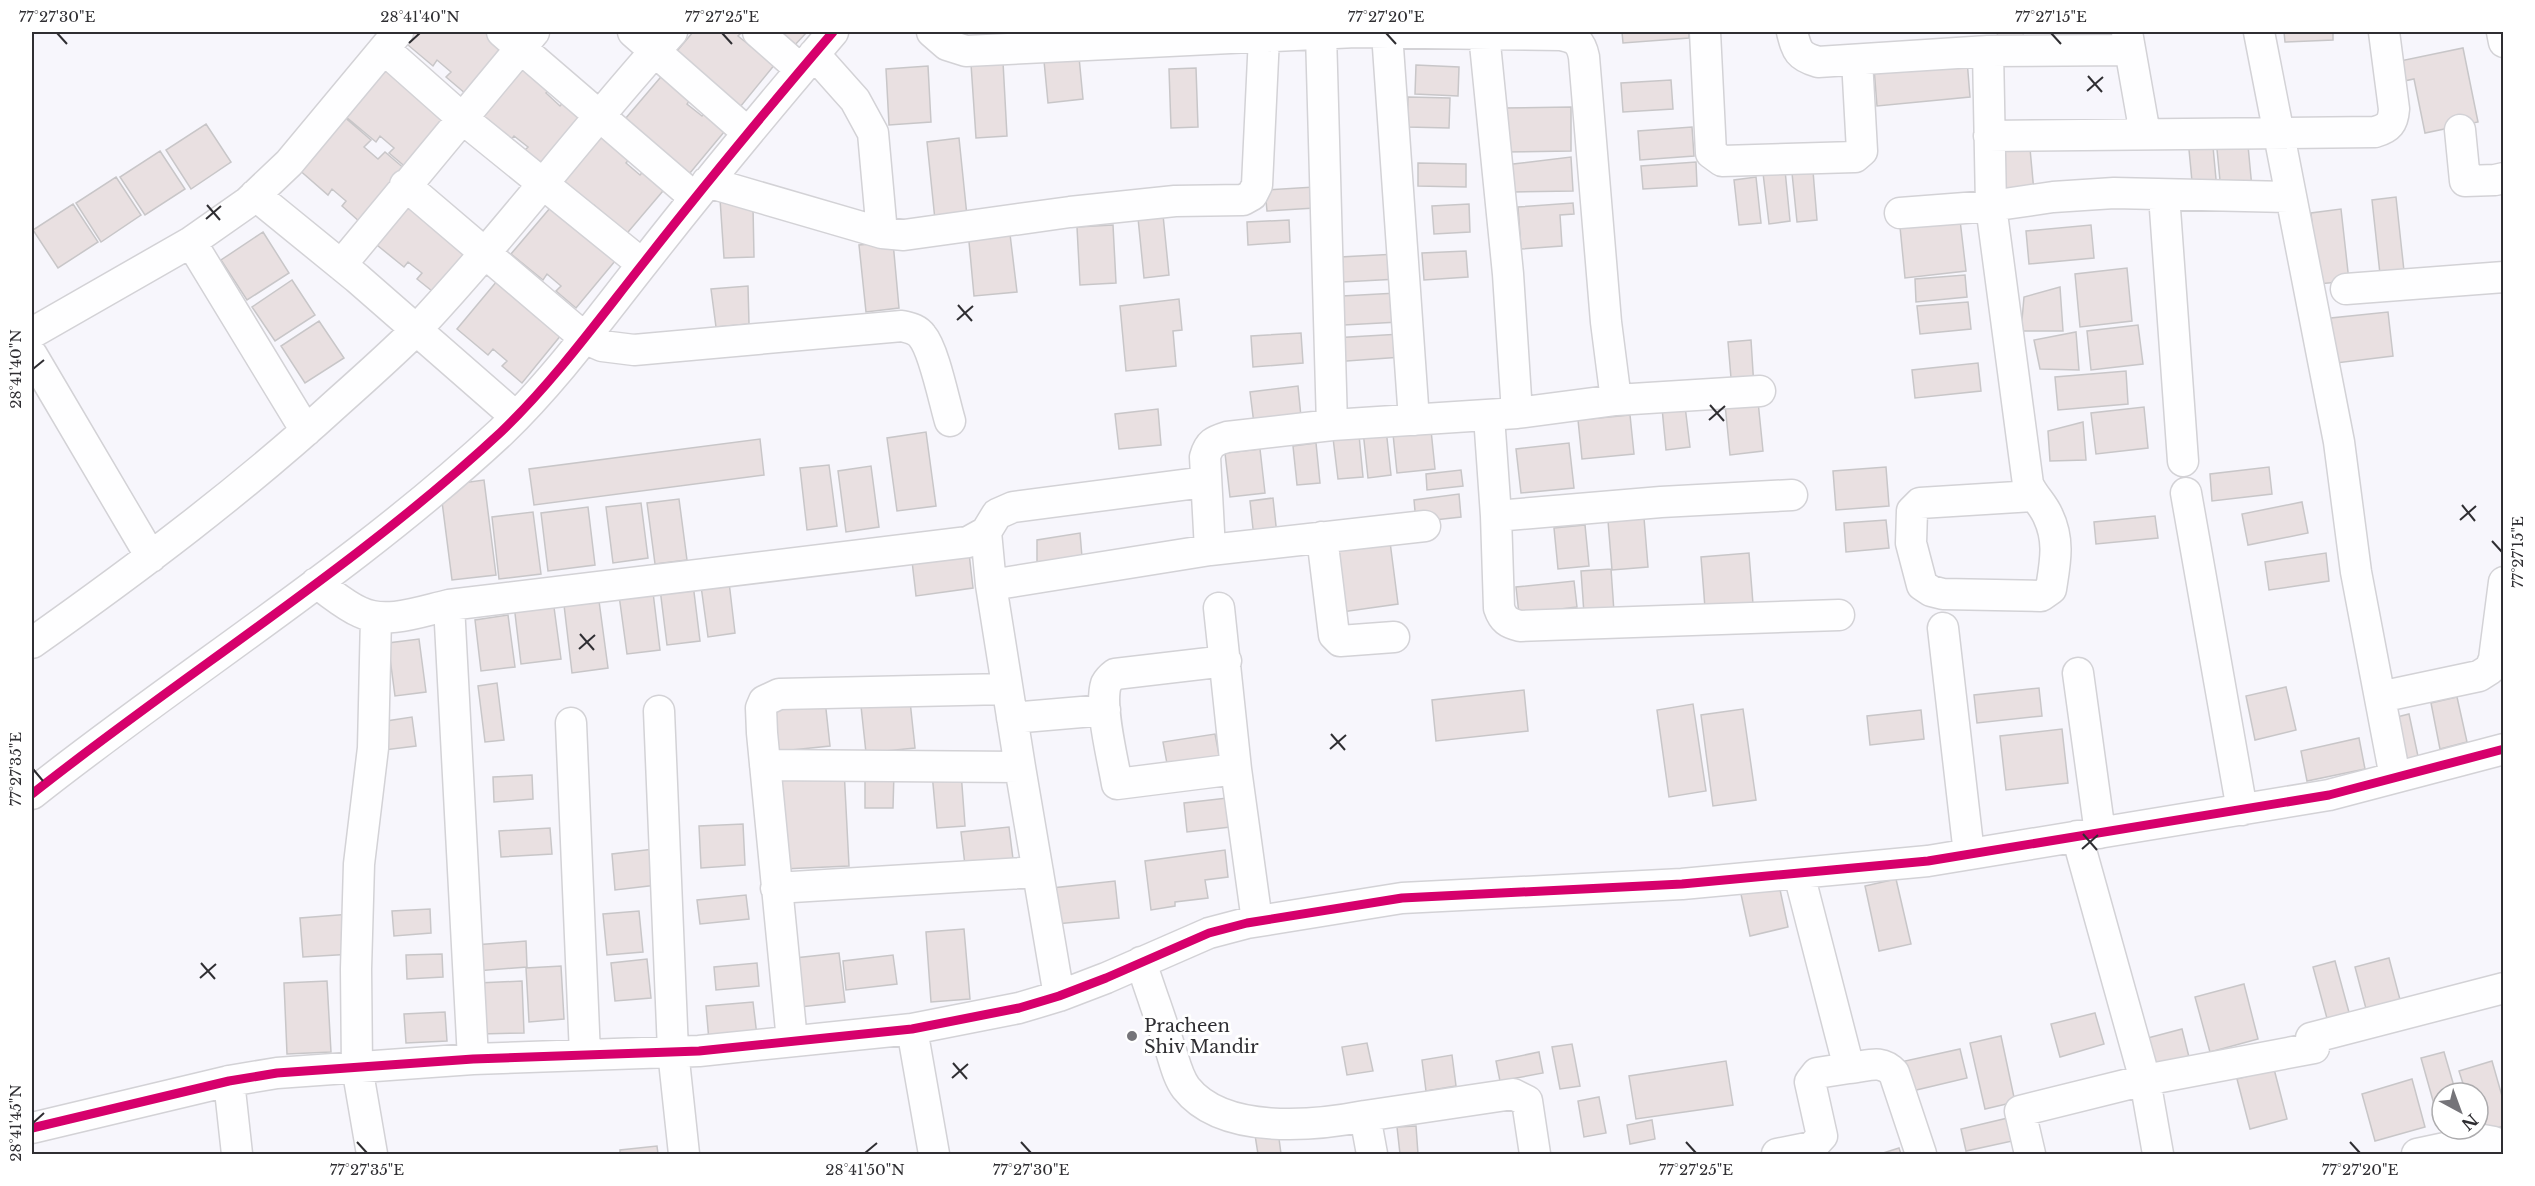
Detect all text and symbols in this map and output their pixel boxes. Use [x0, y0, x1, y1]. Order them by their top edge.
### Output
text: 77°27'30"E [19, 7, 95, 26]
text: 28°41'40"N [380, 7, 460, 26]
text: 77°27'25"E [685, 7, 759, 26]
text: 77°27'20"E [1348, 7, 1424, 26]
text: 77°27'15"E [2015, 7, 2087, 26]
text: 28°41'40"N [6, 329, 25, 409]
text: 77°27'15"E [2508, 516, 2527, 588]
text: 77°27'35"E [6, 732, 25, 806]
place label: Pracheen Shiv Mandir [1144, 1015, 1259, 1058]
marker: Pracheen Shiv Mandir [1125, 1029, 1139, 1043]
north arrow [2430, 1081, 2490, 1141]
text: 28°41'45"N [6, 1084, 25, 1162]
text: N [2458, 1110, 2482, 1135]
text: 77°27'35"E [330, 1160, 404, 1179]
text: 28°41'50"N [825, 1160, 905, 1179]
text: 77°27'30"E [993, 1160, 1069, 1179]
text: 77°27'25"E [1659, 1160, 1733, 1179]
text: 77°27'20"E [2322, 1160, 2398, 1179]

